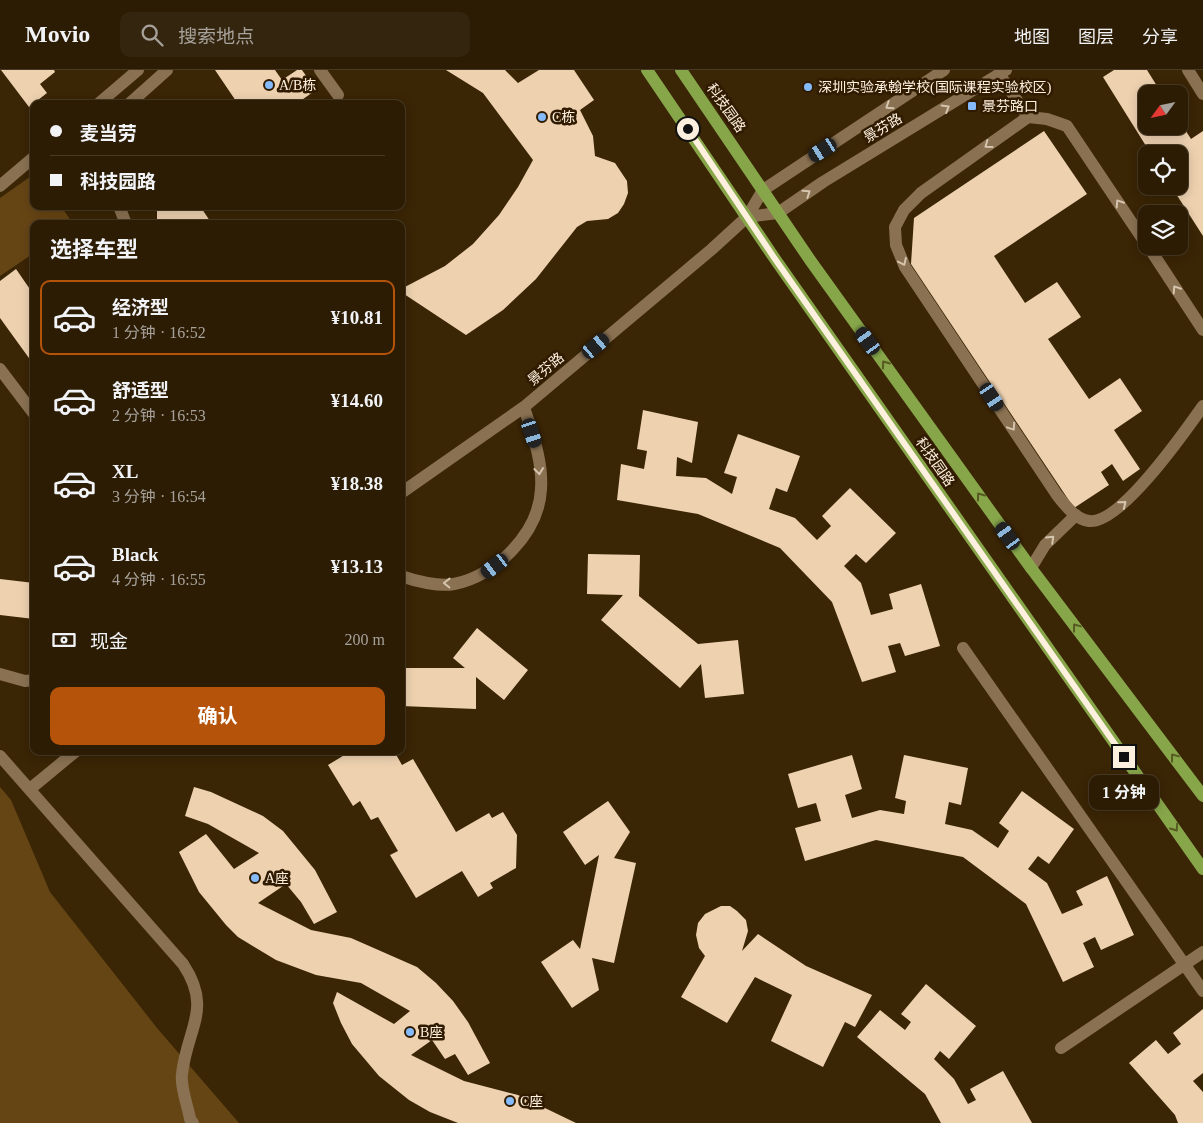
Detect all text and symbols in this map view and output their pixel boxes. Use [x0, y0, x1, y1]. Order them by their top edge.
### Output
search box [120, 12, 470, 57]
text: Movio [25, 21, 90, 47]
icon: search [138, 21, 166, 49]
text: 搜索地点 [178, 26, 254, 47]
text: 地图 [1014, 27, 1050, 47]
text: 图层 [1078, 27, 1114, 47]
text: 分享 [1142, 27, 1178, 47]
place label: A/B栋 [279, 77, 316, 93]
marker: A/B栋 [263, 79, 275, 91]
place label: 深圳实验承翰学校(国际课程实验校区) [818, 79, 1052, 96]
street label: 科技园路 [704, 81, 748, 135]
marker: 深圳实验承翰学校(国际课程实验校区) [802, 81, 814, 93]
north arrow [1138, 85, 1188, 135]
map controls [1138, 85, 1188, 255]
place label: 景芬路口 [982, 99, 1038, 114]
one-way arrow [885, 100, 894, 110]
marker: 景芬路口 [966, 100, 978, 112]
one-way arrow [940, 104, 949, 114]
place label: C栋 [552, 109, 575, 125]
marker: C栋 [536, 111, 548, 123]
street label: 景芬路 [861, 111, 905, 145]
route start [677, 118, 699, 140]
text: 麦当劳 [80, 123, 137, 144]
car [806, 136, 839, 164]
one-way arrow [984, 139, 994, 148]
button: locate [1138, 145, 1188, 195]
text: 科技园路 [80, 171, 156, 192]
one-way arrow [802, 190, 811, 199]
one-way arrow [1116, 199, 1126, 208]
button: layers [1138, 205, 1188, 255]
text: 选择车型 [50, 237, 138, 262]
one-way arrow [897, 257, 907, 266]
one-way arrow [1173, 285, 1182, 295]
icon: car [52, 295, 97, 340]
text: 经济型 [112, 297, 169, 318]
text: ¥10.81 [331, 307, 383, 328]
text: 1 分钟 · 16:52 [112, 324, 206, 341]
car [853, 324, 882, 358]
car [579, 331, 612, 361]
street label: 景芬路 [525, 350, 567, 388]
one-way arrow [882, 360, 891, 370]
icon: car [52, 378, 97, 423]
text: 舒适型 [112, 380, 169, 401]
car [977, 380, 1006, 414]
text: ¥14.60 [331, 390, 383, 411]
text: 2 分钟 · 16:53 [112, 407, 206, 424]
car [520, 416, 543, 450]
one-way arrow [1006, 421, 1015, 431]
street label: 科技园路 [913, 435, 957, 489]
icon: car [52, 461, 97, 506]
text: XL [112, 461, 138, 482]
one-way arrow [533, 467, 544, 475]
text: ¥18.38 [331, 473, 383, 494]
text: 3 分钟 · 16:54 [112, 488, 206, 505]
one-way arrow [977, 493, 985, 502]
one-way arrow [1117, 501, 1126, 509]
car [993, 519, 1022, 553]
one-way arrow [1045, 536, 1054, 545]
icon: car [52, 544, 97, 589]
text: Black [112, 544, 158, 565]
car [478, 551, 511, 581]
text: ¥13.13 [331, 556, 383, 577]
text: 4 分钟 · 16:55 [112, 571, 206, 588]
one-way arrow [443, 578, 451, 588]
one-way arrow [1073, 624, 1081, 633]
icon: cash [50, 626, 78, 654]
text: 现金 [90, 631, 128, 652]
text: 200 m [345, 631, 385, 648]
button: 确认 [50, 687, 385, 745]
route end [1113, 746, 1135, 768]
one-way arrow [1171, 754, 1179, 763]
callout: 1 分钟 [1089, 774, 1159, 810]
text: 1 分钟 [1102, 784, 1146, 801]
one-way arrow [1169, 822, 1178, 832]
place label: A座 [265, 871, 289, 886]
marker: A座 [249, 872, 261, 884]
place label: B座 [420, 1025, 443, 1040]
marker: B座 [404, 1026, 416, 1038]
place label: C座 [520, 1094, 543, 1109]
marker: C座 [504, 1095, 516, 1107]

